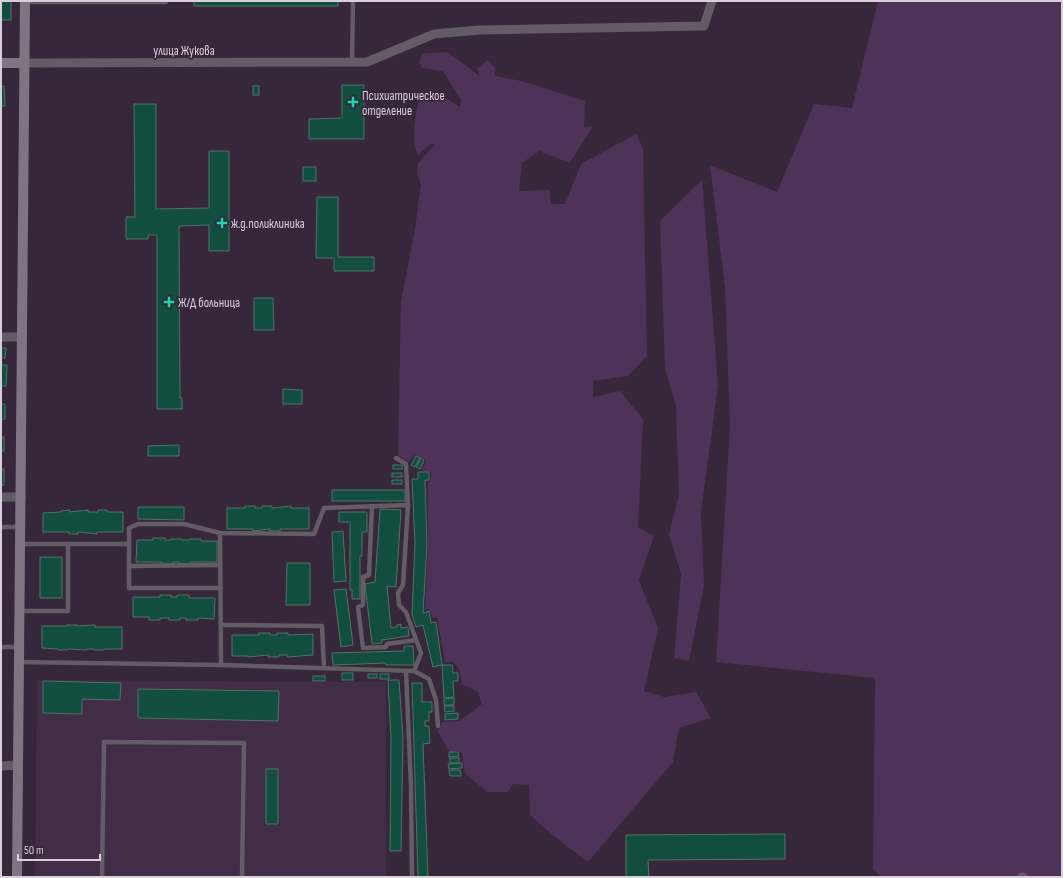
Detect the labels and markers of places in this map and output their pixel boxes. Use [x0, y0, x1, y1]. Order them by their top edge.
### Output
place label: Психиатрическое отделение [362, 88, 445, 119]
marker: Психиатрическое отделение [347, 96, 359, 108]
place label: ж.д.поликлиника [231, 216, 305, 232]
marker: ж.д.поликлиника [216, 217, 228, 229]
place label: Ж/Д больница [178, 295, 240, 311]
marker: Ж/Д больница [163, 296, 175, 308]

